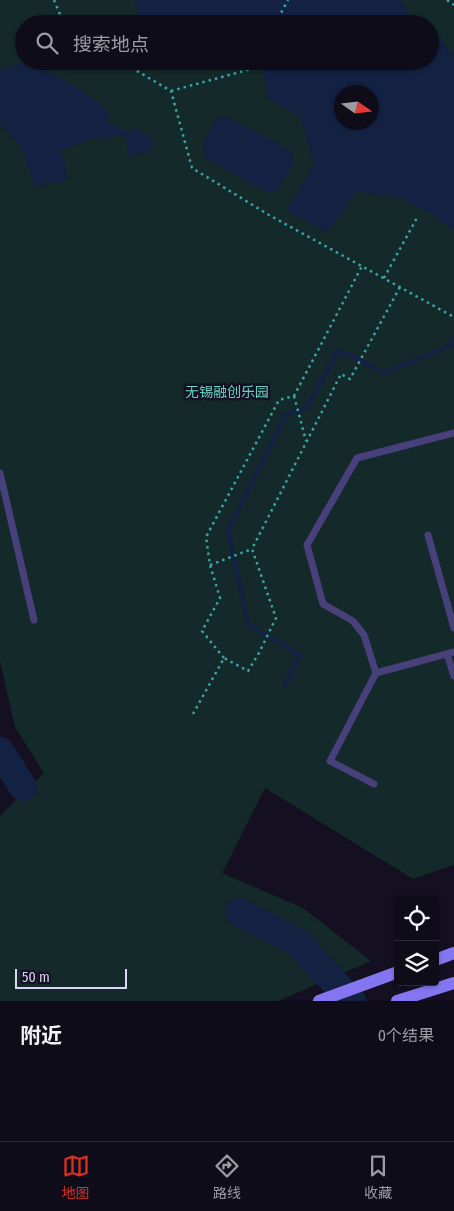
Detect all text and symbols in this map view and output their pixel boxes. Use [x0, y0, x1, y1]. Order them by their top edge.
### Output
search box [15, 15, 439, 70]
icon: search [33, 29, 61, 57]
text: 搜索地点 [73, 33, 149, 56]
north arrow [334, 85, 379, 130]
park label: 无锡融创乐园 [185, 384, 269, 401]
map controls [394, 896, 439, 986]
button: locate [394, 896, 439, 941]
button: layers [394, 941, 439, 986]
scale bar [15, 966, 128, 989]
text: 50 m [22, 969, 50, 986]
text: 附近 [20, 1023, 62, 1049]
text: 0个结果 [378, 1026, 434, 1045]
tab: 地图 [62, 1152, 90, 1202]
tab: 路线 [213, 1152, 241, 1202]
tab: 收藏 [364, 1152, 392, 1202]

